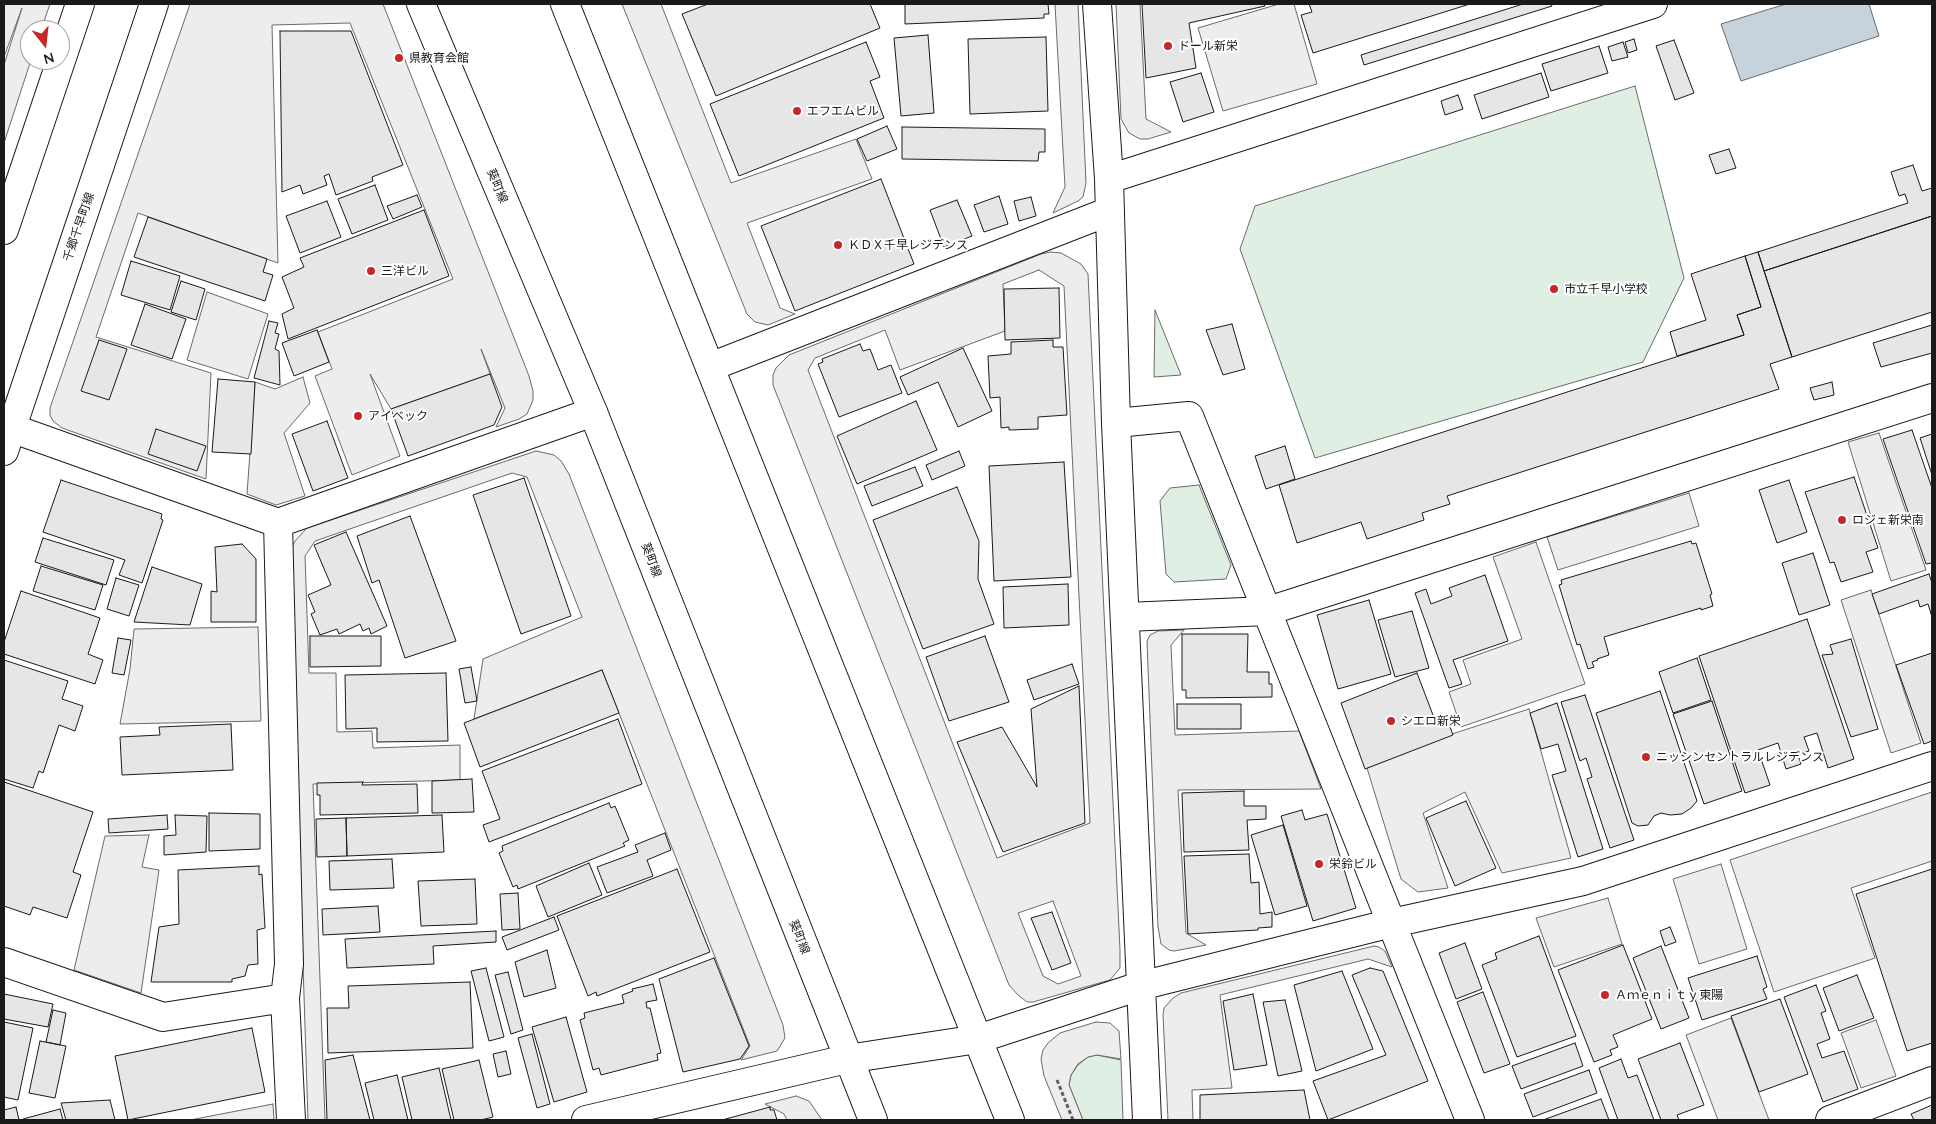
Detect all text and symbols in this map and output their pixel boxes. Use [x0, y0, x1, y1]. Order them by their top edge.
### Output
north arrow [20, 20, 70, 70]
place label: ドール新栄 [1178, 39, 1238, 53]
marker: ドール新栄 [1162, 40, 1174, 52]
text: N [41, 48, 56, 69]
place label: 県教育会館 [409, 51, 469, 65]
marker: 県教育会館 [393, 52, 405, 64]
place label: エフエムビル [807, 104, 879, 118]
marker: エフエムビル [791, 105, 803, 117]
street label: 葵町線 [483, 167, 511, 205]
street label: 千郷千早町線 [60, 191, 98, 263]
place label: ＫＤＸ千早レジデンス [848, 238, 968, 252]
marker: ＫＤＸ千早レジデンス [832, 239, 844, 251]
place label: 三洋ビル [381, 264, 429, 278]
marker: 三洋ビル [365, 265, 377, 277]
place label: 市立千早小学校 [1564, 282, 1648, 296]
marker: 市立千早小学校 [1548, 283, 1560, 295]
place label: アイベック [368, 409, 428, 423]
marker: アイベック [352, 410, 364, 422]
place label: ロジェ新栄南 [1852, 513, 1924, 527]
marker: ロジェ新栄南 [1836, 514, 1848, 526]
street label: 葵町線 [638, 541, 664, 579]
place label: シエロ新栄 [1401, 714, 1461, 728]
marker: シエロ新栄 [1385, 715, 1397, 727]
place label: ニッシンセントラルレジデンス [1656, 750, 1824, 764]
marker: ニッシンセントラルレジデンス [1640, 751, 1652, 763]
place label: 栄鈴ビル [1329, 857, 1377, 871]
marker: 栄鈴ビル [1313, 858, 1325, 870]
street label: 葵町線 [786, 918, 812, 956]
place label: Ａｍｅｎｉｔｙ東陽 [1615, 988, 1723, 1002]
marker: Ａｍｅｎｉｔｙ東陽 [1599, 989, 1611, 1001]

